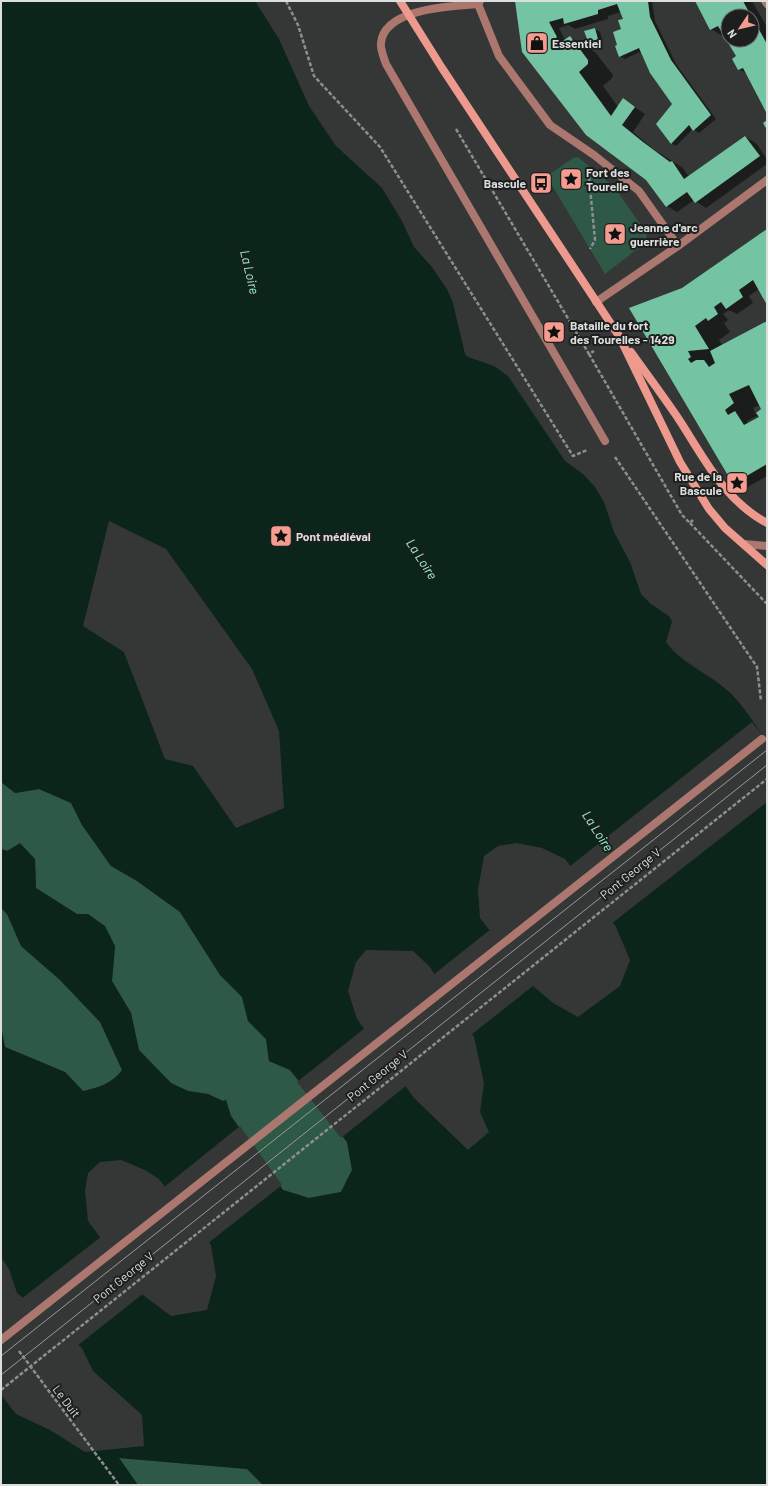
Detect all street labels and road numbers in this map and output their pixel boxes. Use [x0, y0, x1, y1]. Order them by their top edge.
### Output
street label: Pont George V [597, 844, 663, 902]
street label: Pont George V [344, 1046, 410, 1104]
street label: Pont George V [90, 1248, 156, 1306]
street label: Le Duit [50, 1382, 84, 1420]

